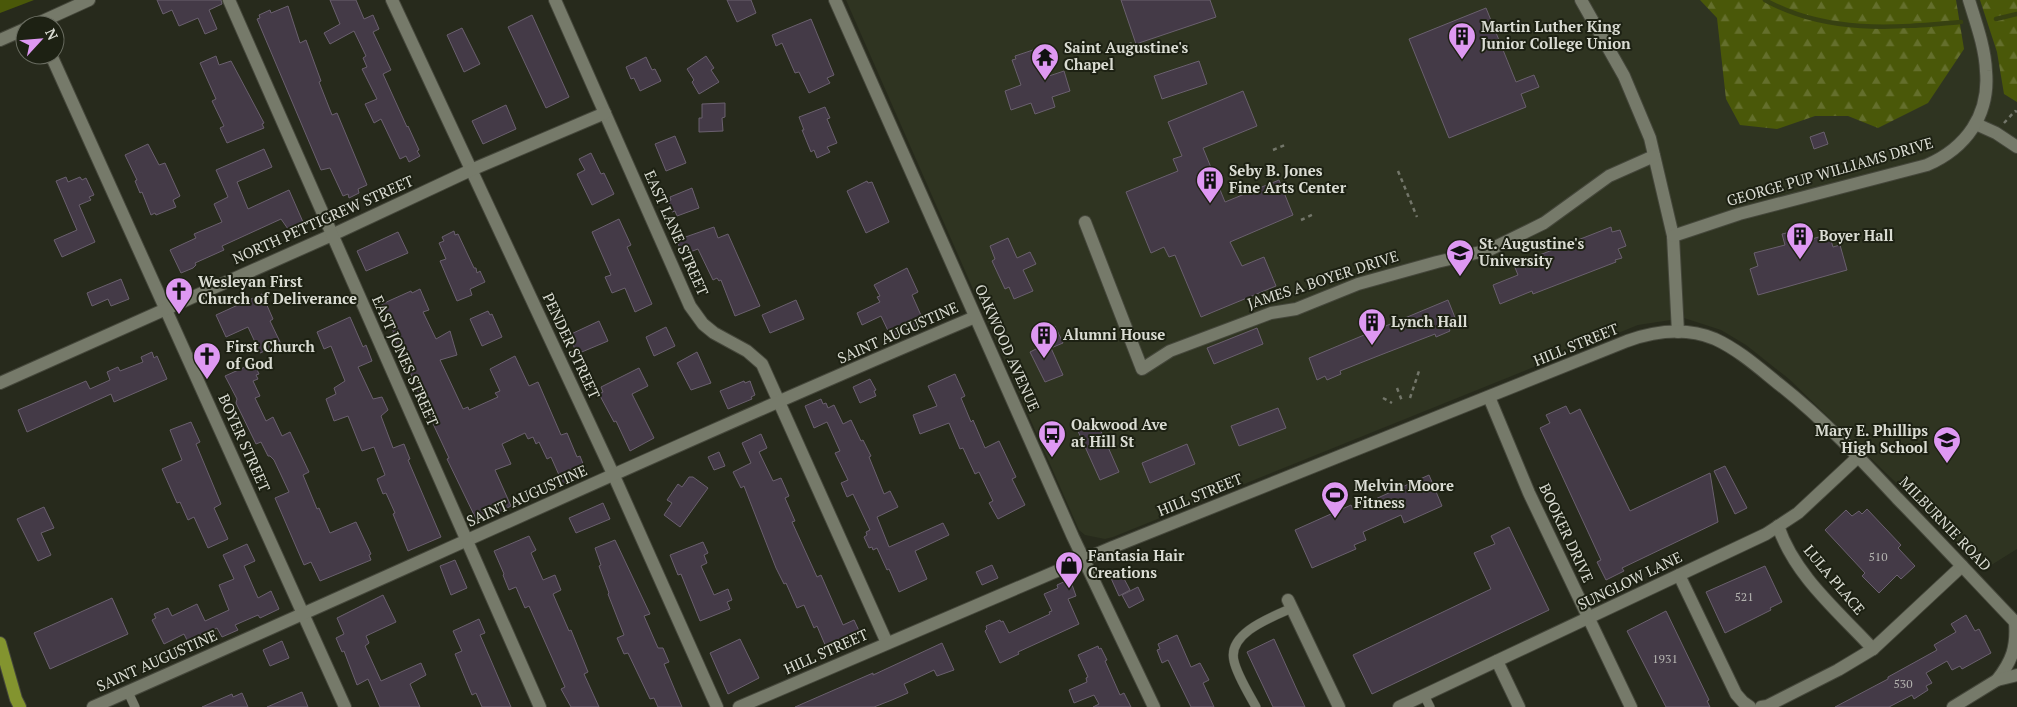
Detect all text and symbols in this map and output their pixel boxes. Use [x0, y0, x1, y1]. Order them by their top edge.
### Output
north arrow [15, 15, 65, 65]
place label: Martin Luther King Junior College Union [1481, 16, 1631, 53]
building icon: Martin Luther King Junior College Union [1447, 21, 1477, 60]
text: N [41, 25, 63, 43]
place label: Saint Augustine's Chapel [1064, 37, 1189, 74]
temple icon: Saint Augustine's Chapel [1030, 42, 1060, 81]
street label: GEORGE PUP WILLIAMS DRIVE [1724, 132, 1935, 210]
place label: Seby B. Jones Fine Arts Center [1229, 160, 1347, 197]
building icon: Seby B. Jones Fine Arts Center [1195, 165, 1225, 204]
street label: EAST LANE STREET [640, 167, 714, 299]
street label: NORTH PETTIGREW STREET [229, 170, 416, 268]
building icon: Boyer Hall [1785, 221, 1815, 260]
place label: Boyer Hall [1819, 225, 1894, 245]
place label: St. Augustine's University [1479, 233, 1584, 270]
school or university icon: St. Augustine's University [1445, 238, 1475, 277]
street label: JAMES A BOYER DRIVE [1245, 245, 1401, 313]
place label: Wesleyan First Church of Deliverance [198, 271, 357, 308]
church icon: Wesleyan First Church of Deliverance [164, 276, 194, 315]
street label: OAKWOOD AVENUE [971, 281, 1045, 414]
street label: PENDER STREET [539, 289, 605, 402]
street label: EAST JONES STREET [368, 292, 444, 429]
street label: SAINT AUGUSTINE [834, 296, 961, 368]
building icon: Lynch Hall [1357, 307, 1387, 346]
place label: Lynch Hall [1391, 311, 1467, 331]
street label: HILL STREET [1530, 318, 1621, 370]
building icon: Alumni House [1029, 320, 1059, 359]
place label: Alumni House [1063, 324, 1165, 344]
place label: First Church of God [226, 336, 315, 373]
church icon: First Church of God [192, 341, 222, 380]
street label: BOYER STREET [214, 391, 275, 495]
place label: Oakwood Ave at Hill St [1071, 414, 1167, 451]
bus stop icon: Oakwood Ave at Hill St [1037, 419, 1067, 458]
place label: Mary E. Phillips High School [1815, 420, 1928, 457]
school or university icon: Mary E. Phillips High School [1932, 425, 1962, 464]
street label: SAINT AUGUSTINE [463, 459, 590, 531]
street label: HILL STREET [1154, 468, 1245, 520]
street label: MILBURNIE ROAD [1895, 472, 1996, 575]
place label: Melvin Moore Fitness [1354, 475, 1454, 512]
sports icon: Melvin Moore Fitness [1320, 480, 1350, 519]
street label: BOOKER DRIVE [1535, 480, 1599, 586]
street label: LULA PLACE [1800, 540, 1870, 618]
place label: Fantasia Hair Creations [1088, 545, 1185, 582]
street label: SUNGLOW LANE [1574, 546, 1685, 614]
house number: 510 [1868, 549, 1888, 564]
shop icon: Fantasia Hair Creations [1054, 550, 1084, 589]
house number: 521 [1734, 589, 1754, 604]
street label: SAINT AUGUSTINE [93, 624, 220, 696]
street label: HILL STREET [780, 624, 871, 679]
house number: 1931 [1652, 651, 1678, 666]
house number: 530 [1893, 676, 1913, 691]

